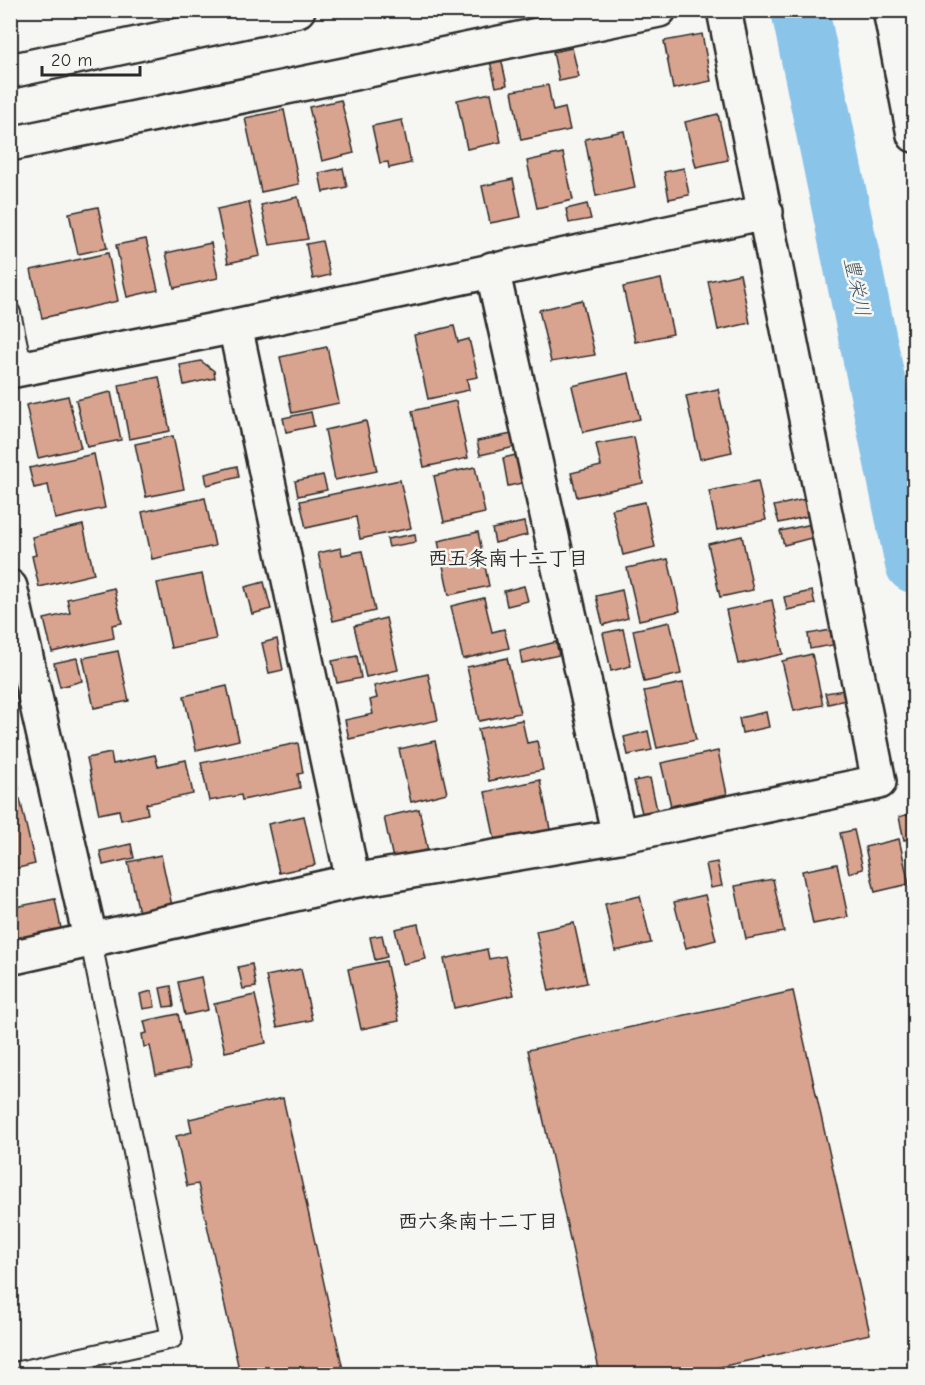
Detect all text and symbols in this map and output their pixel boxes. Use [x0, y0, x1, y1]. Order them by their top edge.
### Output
scale bar [42, 39, 140, 77]
text: 20 m [51, 50, 92, 71]
water label: 豊栄川 [840, 255, 874, 319]
district label: 西五条南十二丁目 [428, 547, 588, 570]
district label: 西六条南十二丁目 [398, 1210, 558, 1233]

